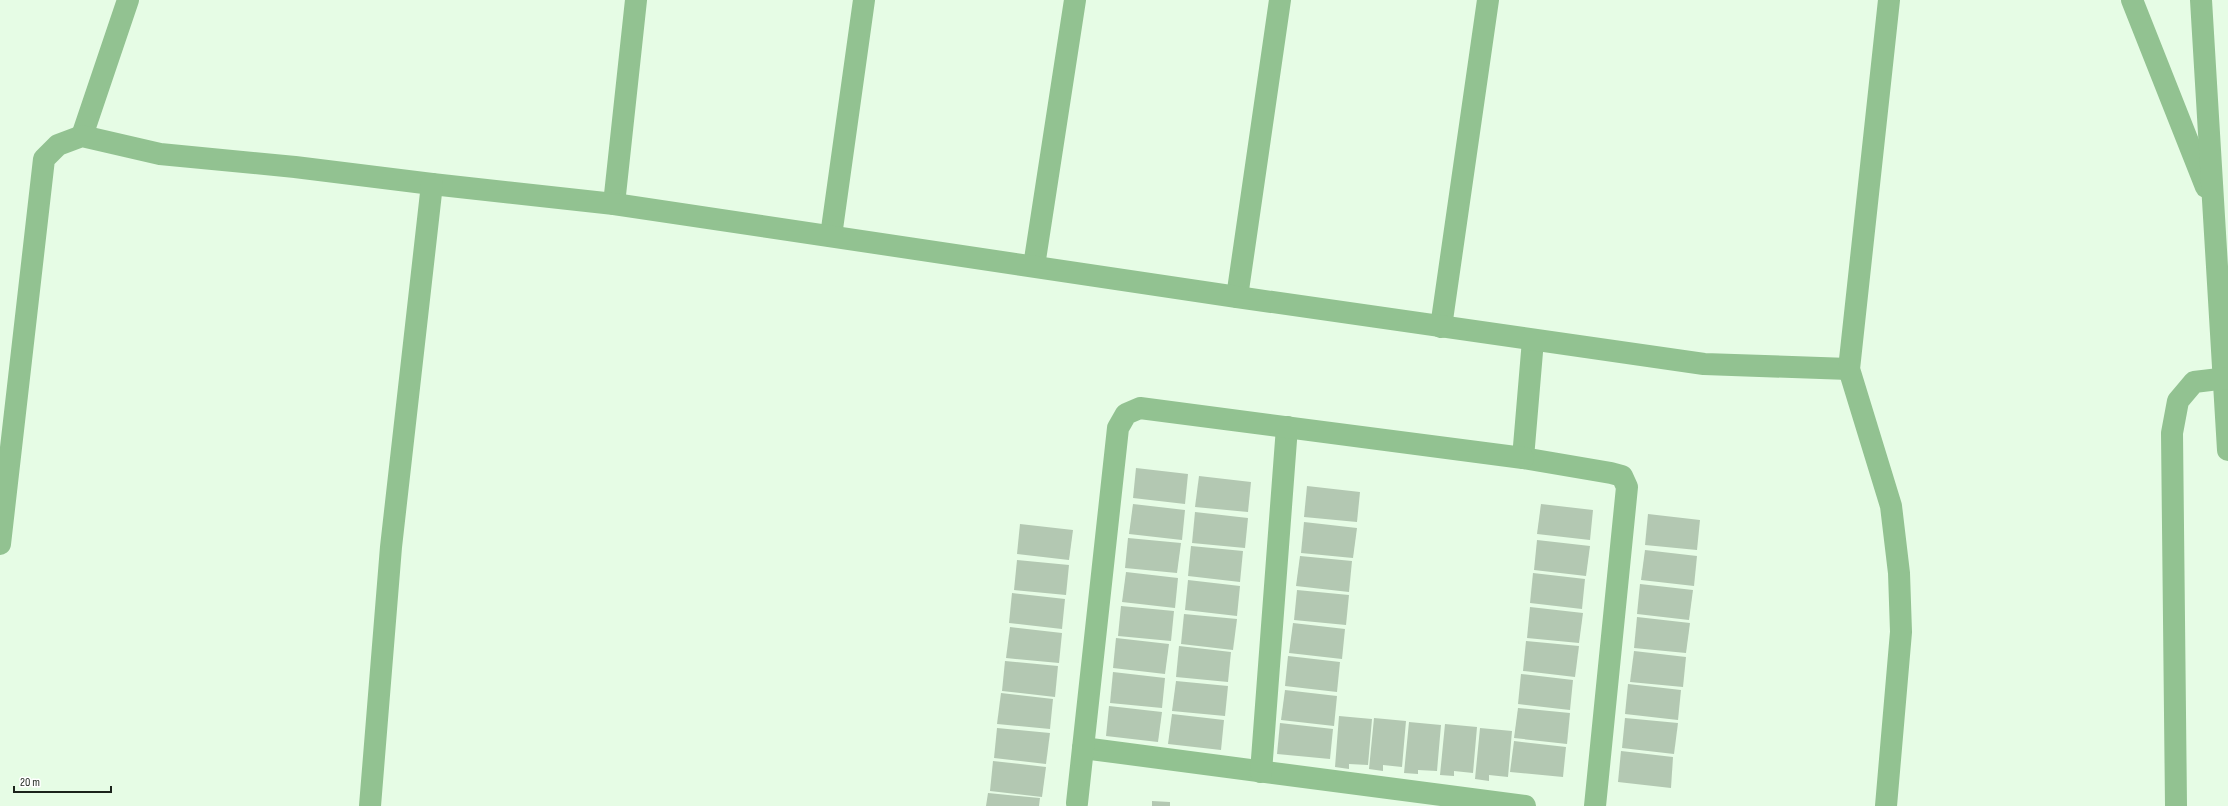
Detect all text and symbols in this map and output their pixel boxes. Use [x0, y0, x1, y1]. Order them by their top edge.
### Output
scale bar [14, 768, 111, 794]
text: 20 m [20, 775, 40, 790]

